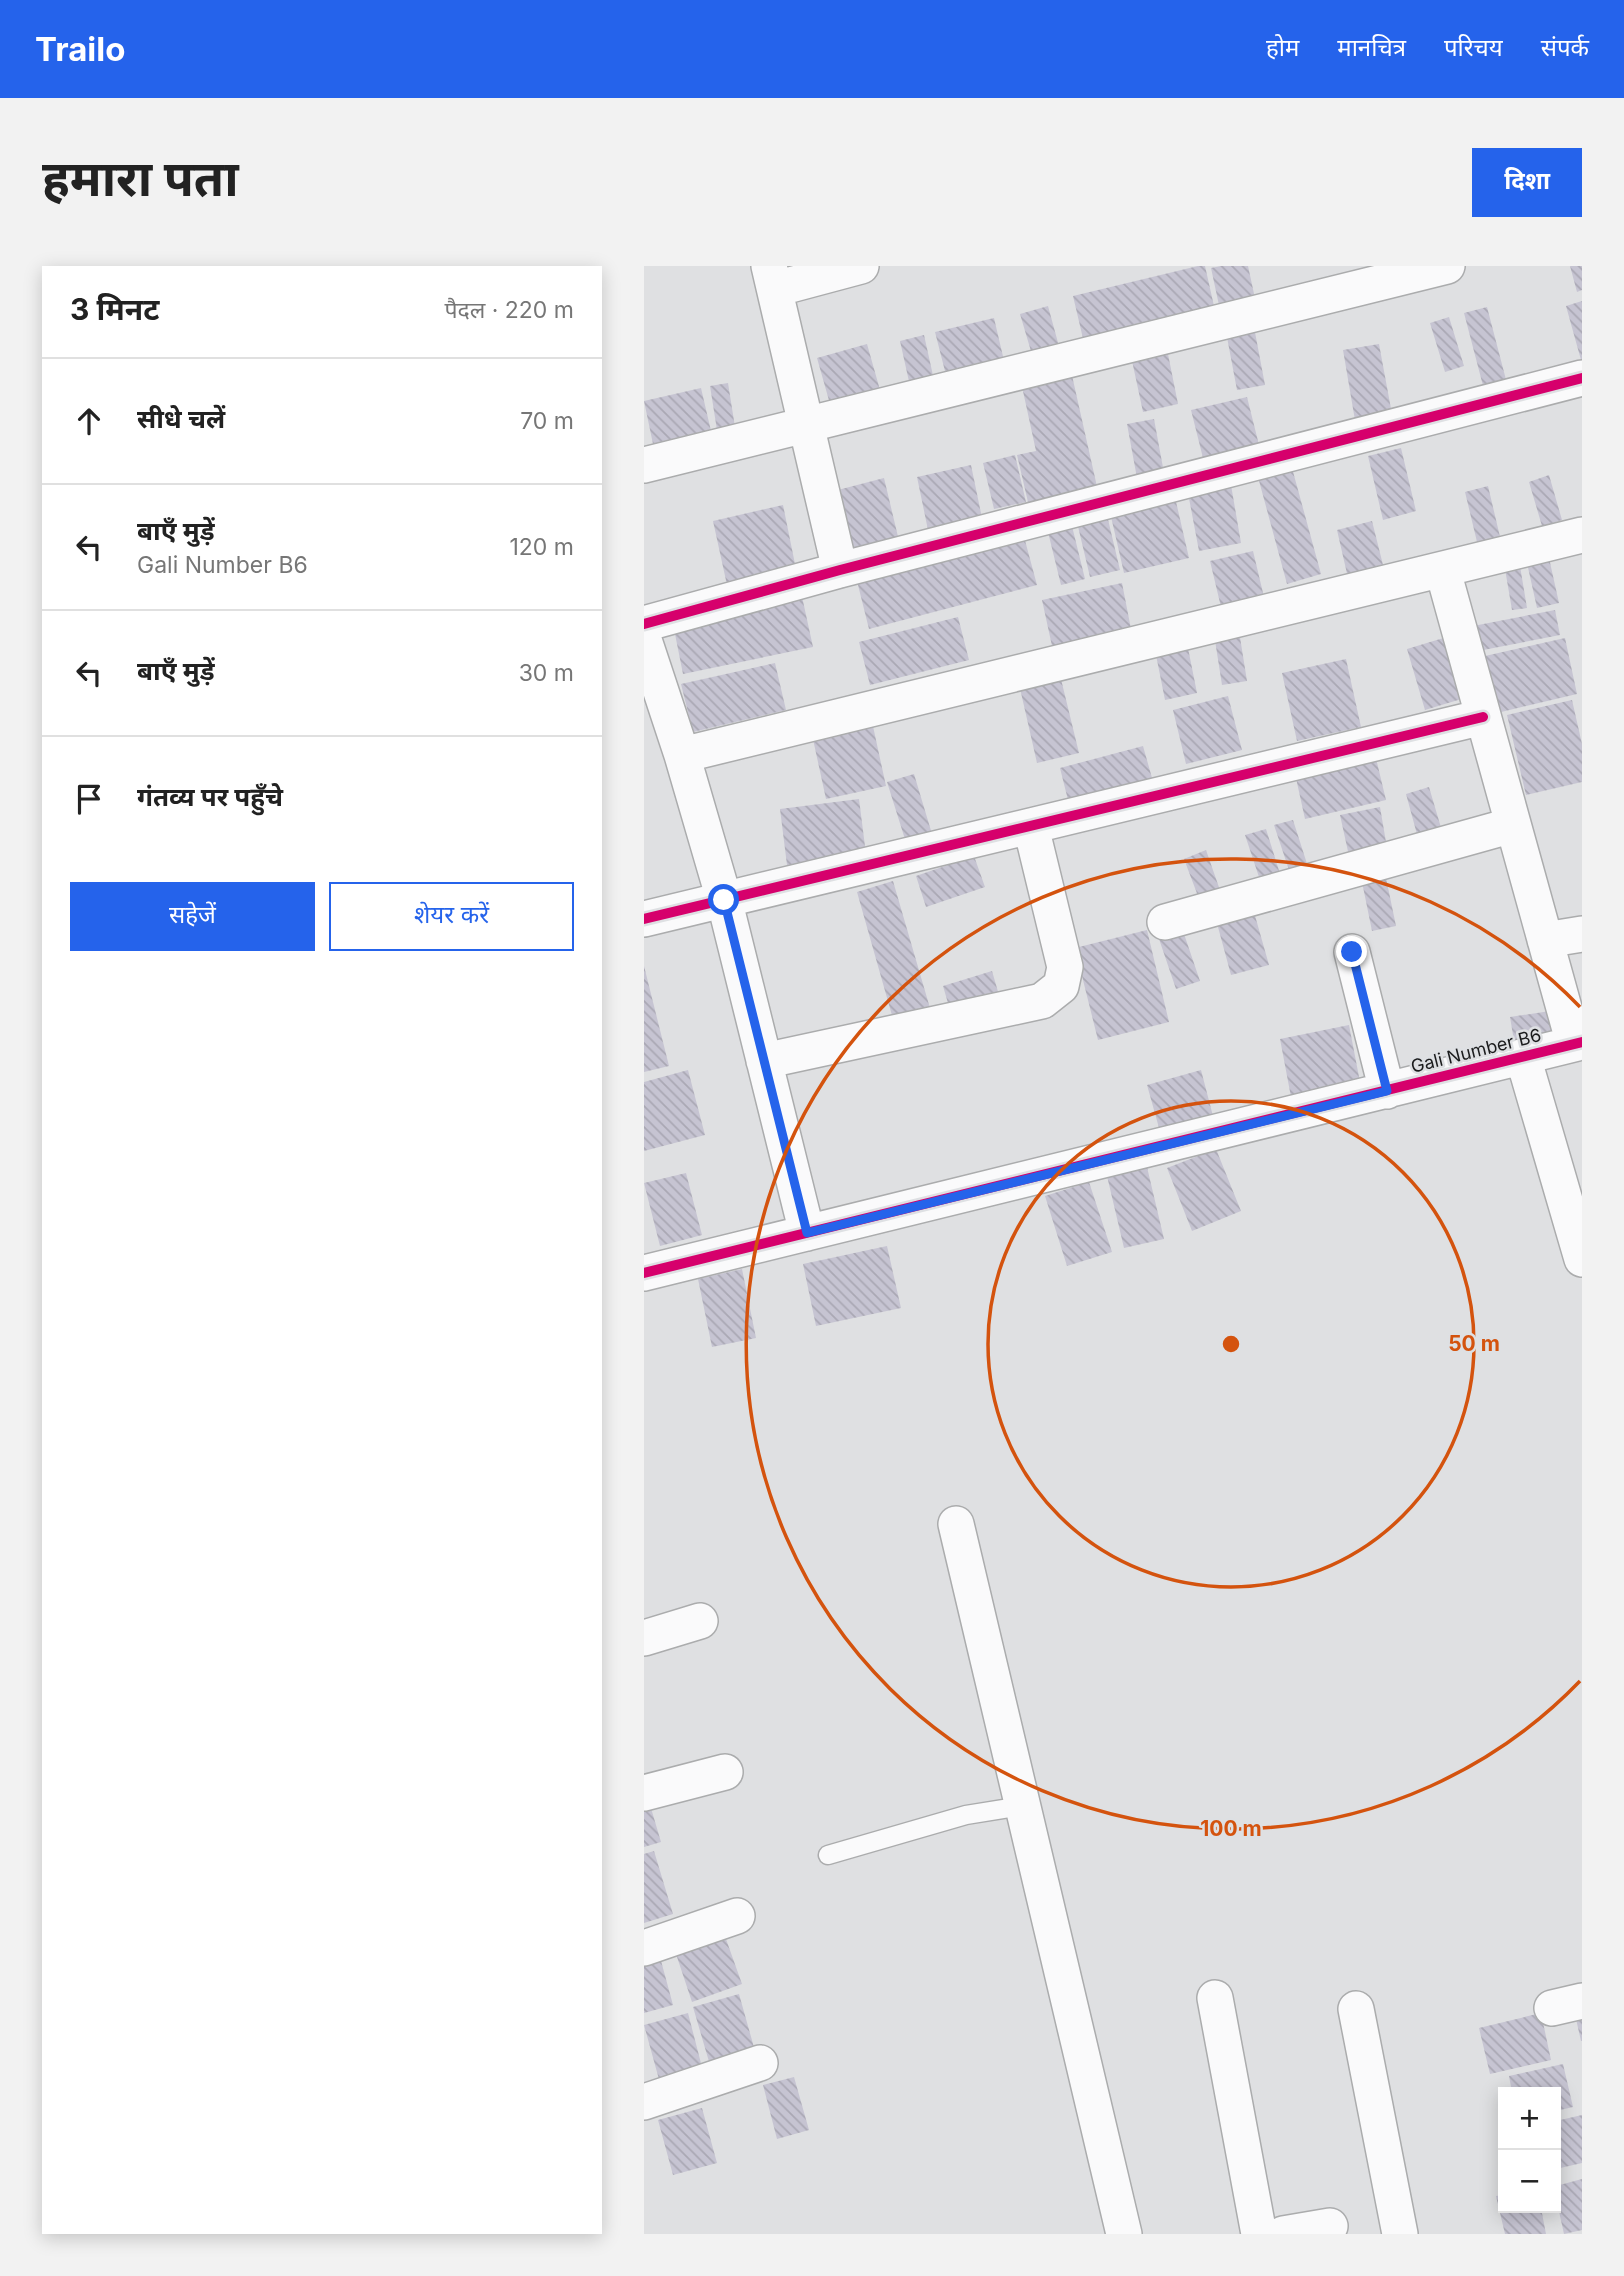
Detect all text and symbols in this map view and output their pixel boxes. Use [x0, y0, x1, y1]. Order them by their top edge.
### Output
text: Trailo [35, 29, 125, 69]
text: होम [1266, 33, 1299, 62]
text: मानचित्र [1337, 33, 1406, 62]
text: परिचय [1444, 33, 1503, 62]
text: संपर्क [1541, 33, 1589, 62]
button: दिशा [1472, 148, 1582, 217]
text: हमारा पता [42, 149, 239, 208]
text: 3 मिनट [70, 291, 159, 327]
text: पैदल · 220 m [444, 296, 574, 324]
icon: ahead [70, 402, 108, 440]
text: सीधे चलें [137, 403, 225, 434]
text: 70 m [520, 407, 574, 435]
text: बाएँ मुड़ें [137, 515, 214, 546]
icon: left [70, 528, 108, 566]
text: 120 m [509, 533, 574, 561]
text: Gali Number B6 [137, 551, 308, 579]
icon: left [70, 654, 108, 692]
text: बाएँ मुड़ें [137, 655, 214, 686]
text: 30 m [519, 659, 574, 687]
icon: arrive [70, 780, 108, 818]
text: गंतव्य पर पहुँचे [137, 781, 283, 812]
button: सहेजें [70, 882, 315, 951]
button: शेयर करें [329, 882, 574, 951]
route start [708, 884, 739, 915]
route end [1336, 936, 1367, 967]
street label: Gali Number B6 [1409, 1024, 1543, 1077]
text: 50 m [1448, 1331, 1500, 1356]
centre of rings [1219, 1332, 1243, 1356]
text: 100 m [1200, 1816, 1262, 1841]
map controls [1498, 2087, 1561, 2213]
button: + [1498, 2087, 1561, 2150]
button: − [1498, 2150, 1561, 2213]

